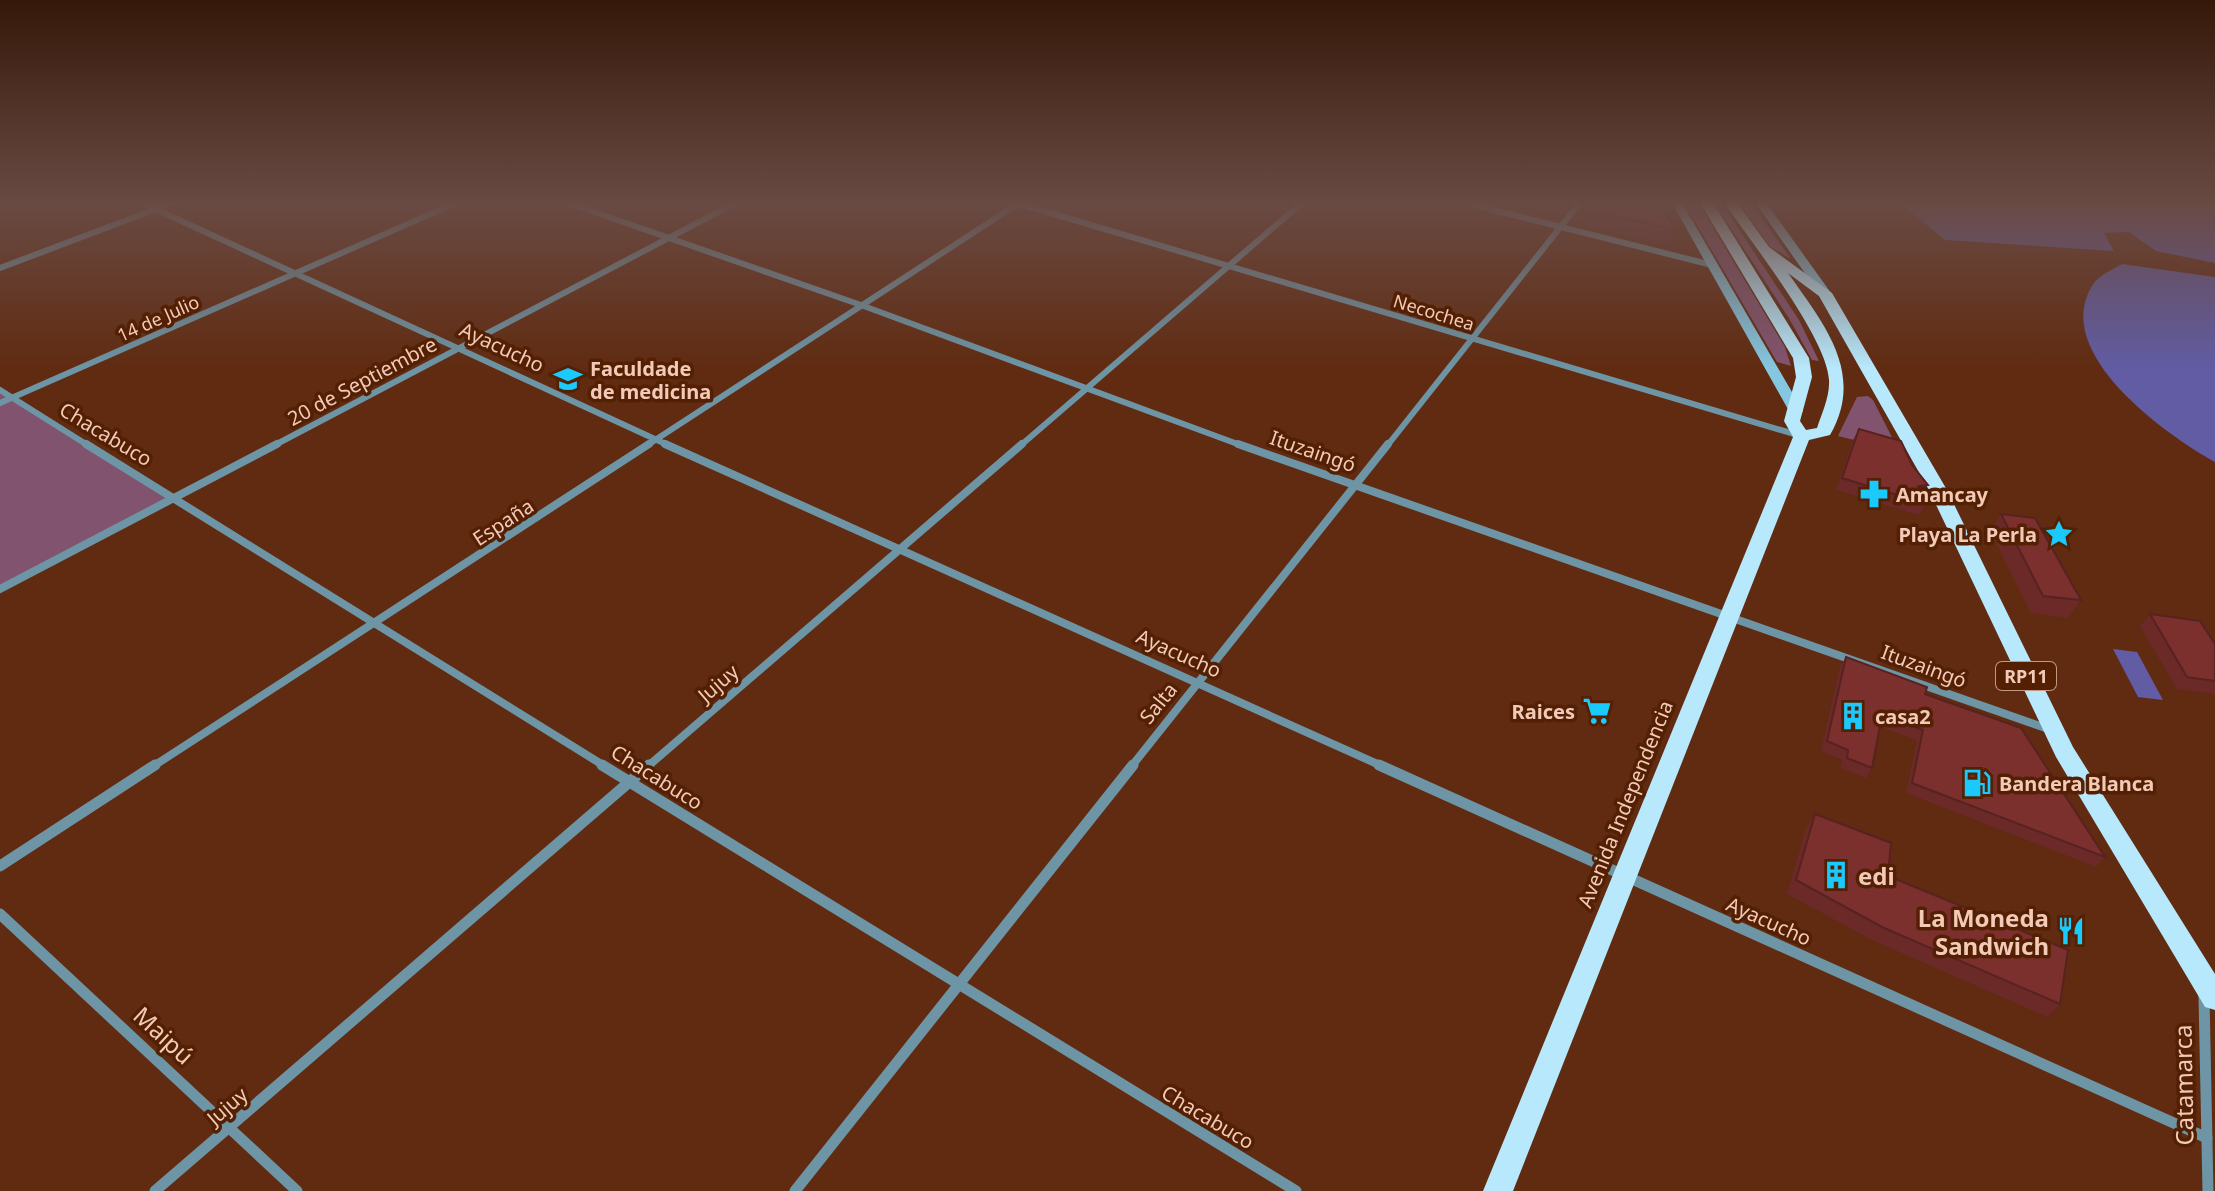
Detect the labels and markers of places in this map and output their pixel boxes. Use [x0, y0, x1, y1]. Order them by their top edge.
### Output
place label: Faculdade de medicina [590, 355, 711, 405]
school or university icon: Faculdade de medicina [553, 364, 583, 394]
pharmacy icon: Amancay [1859, 479, 1889, 509]
place label: Amancay [1896, 481, 1989, 508]
place icon: Playa La Perla [2044, 519, 2074, 549]
place label: Playa La Perla [1898, 521, 2037, 548]
supermarket icon: Raices [1582, 696, 1612, 726]
place label: Raices [1512, 698, 1575, 725]
building icon: casa2 [1838, 701, 1868, 731]
place label: casa2 [1875, 703, 1931, 730]
fuel station icon: Bandera Blanca [1962, 768, 1992, 798]
place label: Bandera Blanca [1999, 770, 2154, 797]
place label: edi [1858, 859, 1895, 892]
building icon: edi [1821, 860, 1851, 890]
place label: La Moneda Sandwich [1918, 901, 2049, 962]
restaurant icon: La Moneda Sandwich [2056, 916, 2086, 946]

